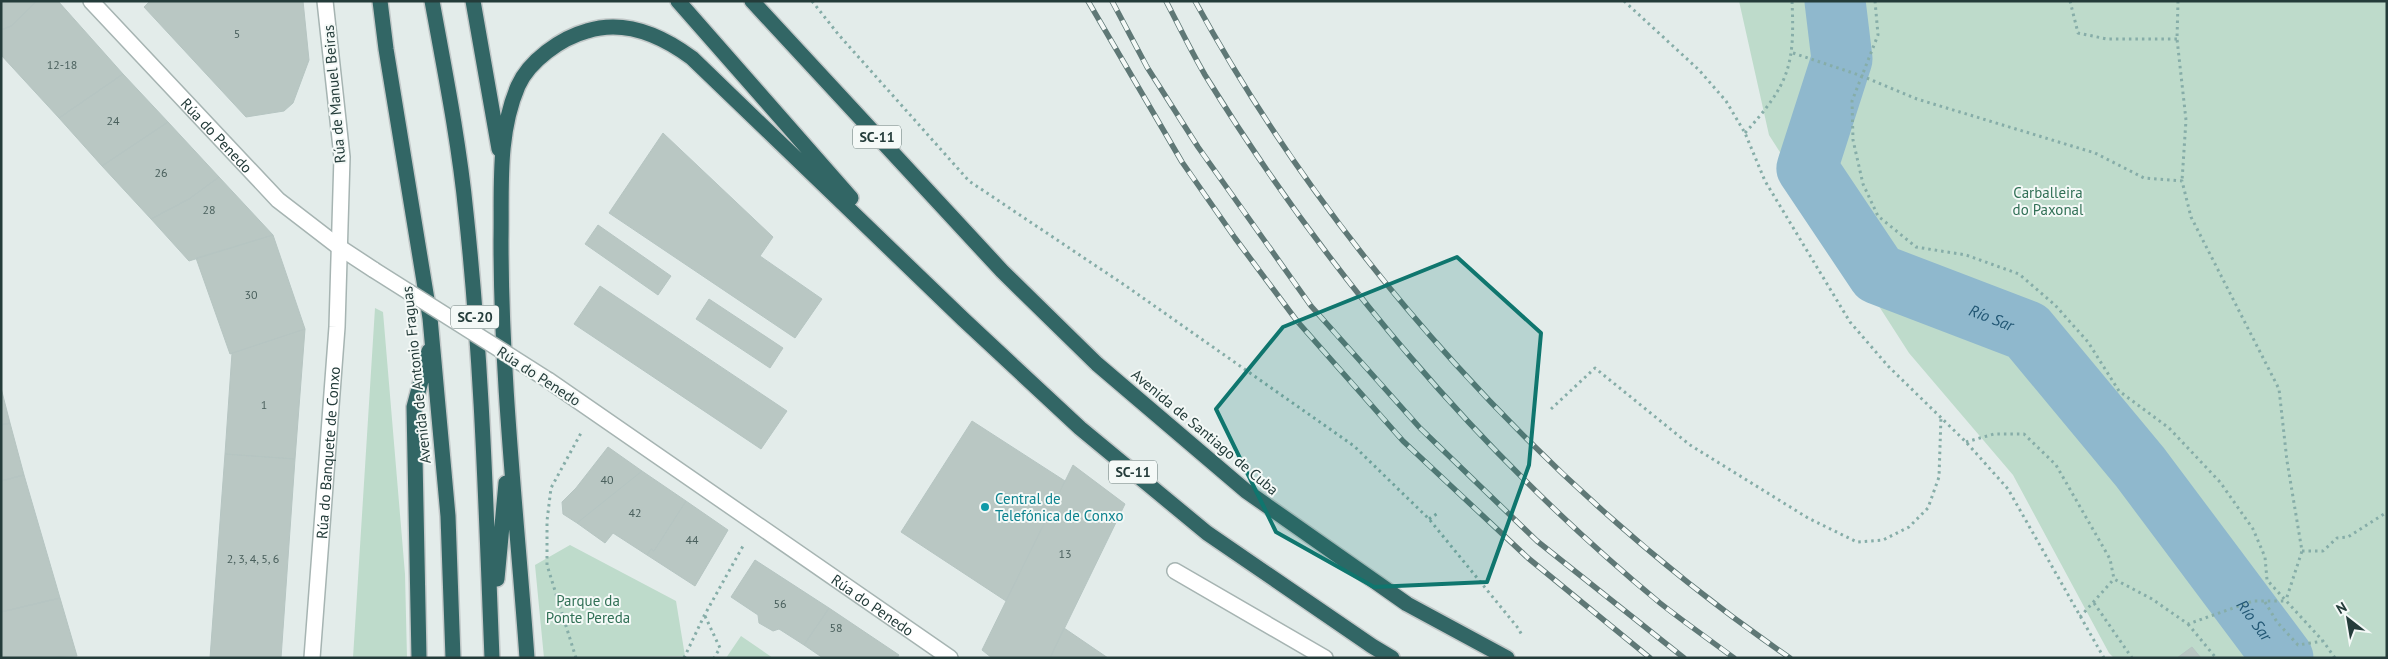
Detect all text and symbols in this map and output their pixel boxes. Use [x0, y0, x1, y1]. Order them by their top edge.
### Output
street label: Rúa de Manuel Beiras [318, 24, 350, 164]
house number: 5 [234, 26, 240, 41]
house number: 12-18 [47, 57, 77, 72]
street label: Rúa do Penedo [177, 94, 257, 177]
house number: 24 [106, 113, 120, 128]
road number: SC-11 [853, 125, 901, 148]
house number: 26 [154, 165, 168, 180]
park label: Carballeira do Paxonal [2013, 183, 2084, 219]
house number: 28 [202, 202, 216, 217]
street label: Avenida de Antonio Fraguas [397, 285, 435, 465]
house number: 30 [244, 287, 258, 302]
water label: Río Sar [1966, 300, 2018, 336]
road number: SC-20 [451, 306, 499, 328]
street label: Rúa do Penedo [494, 342, 584, 410]
street label: Avenida de Santiago de Cuba [1128, 365, 1282, 499]
street label: Rúa do Banquete de Conxo [312, 366, 343, 539]
house number: 1 [261, 397, 267, 412]
road number: SC-11 [1109, 461, 1157, 484]
house number: 40 [600, 472, 614, 487]
place label: Central de Telefónica de Conxo [995, 489, 1124, 525]
marker: Central de Telefónica de Conxo [979, 501, 991, 513]
house number: 42 [628, 505, 642, 520]
house number: 44 [685, 532, 699, 547]
house number: 13 [1058, 546, 1072, 561]
house number: 2, 3, 4, 5, 6 [227, 551, 279, 566]
street label: Rúa do Penedo [828, 570, 918, 640]
park label: Parque da Ponte Pereda [546, 591, 630, 627]
north arrow [2323, 594, 2373, 644]
water label: Río Sar [2233, 595, 2278, 646]
house number: 56 [773, 596, 787, 611]
text: N [2333, 598, 2350, 618]
house number: 58 [829, 620, 843, 635]

